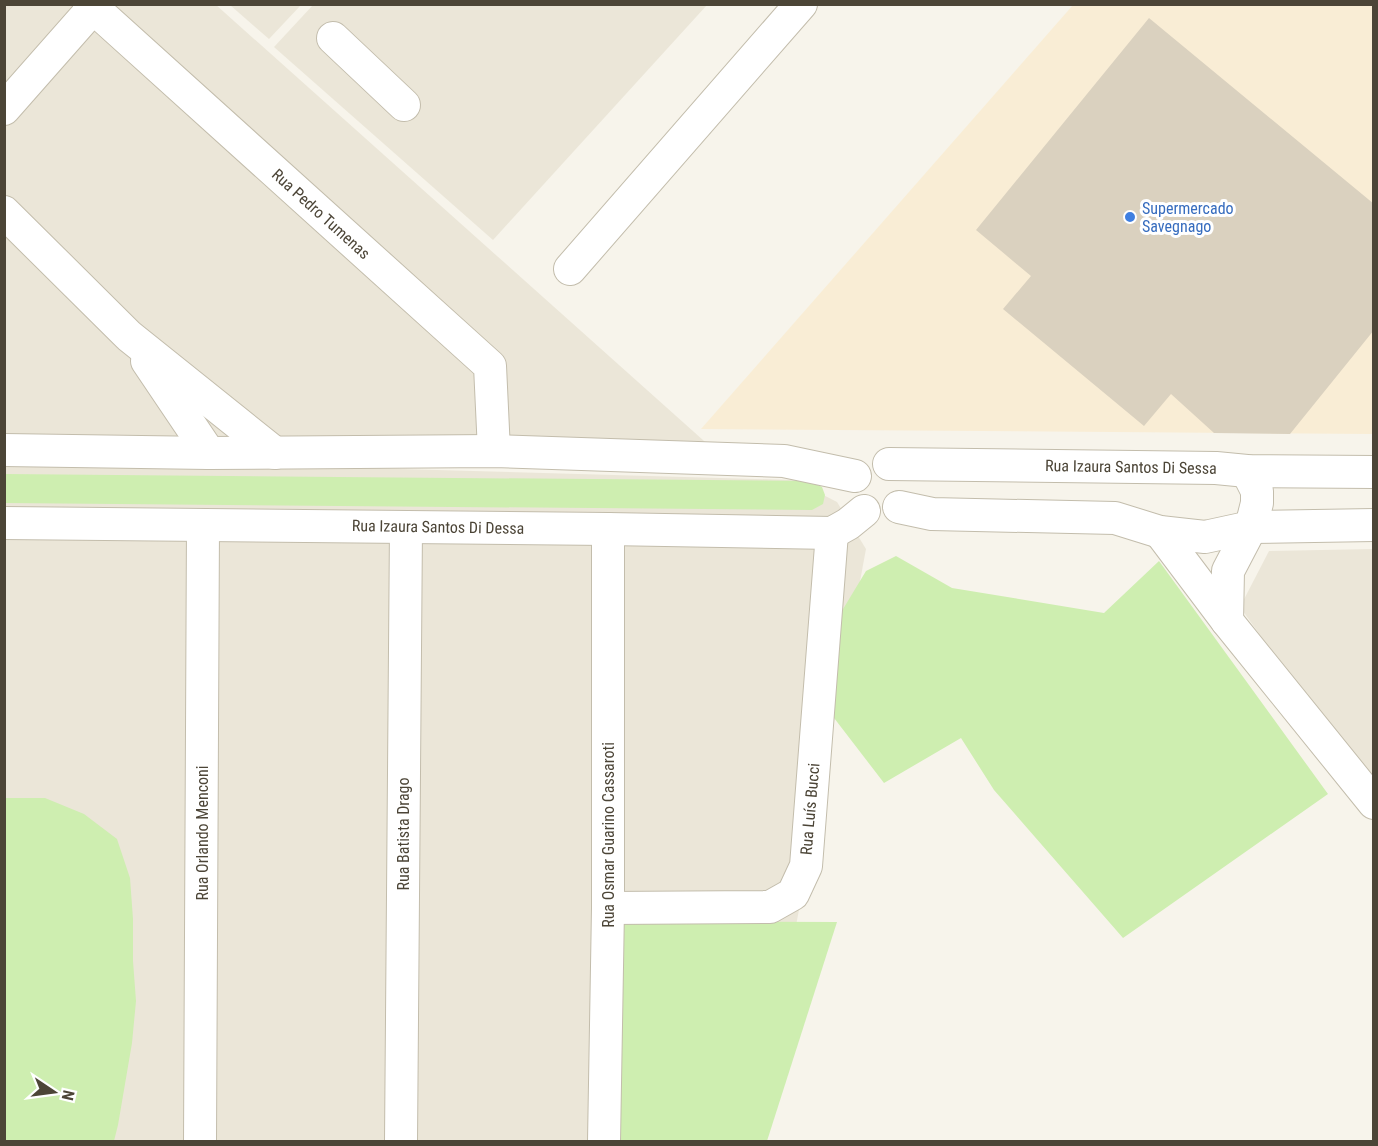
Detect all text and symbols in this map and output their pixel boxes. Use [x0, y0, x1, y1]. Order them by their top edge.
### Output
street label: Rua Pedro Tumenas [268, 165, 374, 263]
place label: Supermercado Savegnago [1142, 199, 1234, 236]
marker: Supermercado Savegnago [1123, 210, 1137, 224]
street label: Rua Izaura Santos Di Sessa [1045, 456, 1217, 478]
street label: Rua Izaura Santos Di Dessa [352, 516, 524, 538]
street label: Rua Osmar Guarino Cassaroti [599, 742, 618, 928]
street label: Rua Luís Bucci [797, 762, 823, 856]
street label: Rua Orlando Menconi [193, 766, 212, 900]
street label: Rua Batista Drago [394, 777, 413, 891]
north arrow [24, 1062, 84, 1122]
text: N [58, 1088, 78, 1102]

